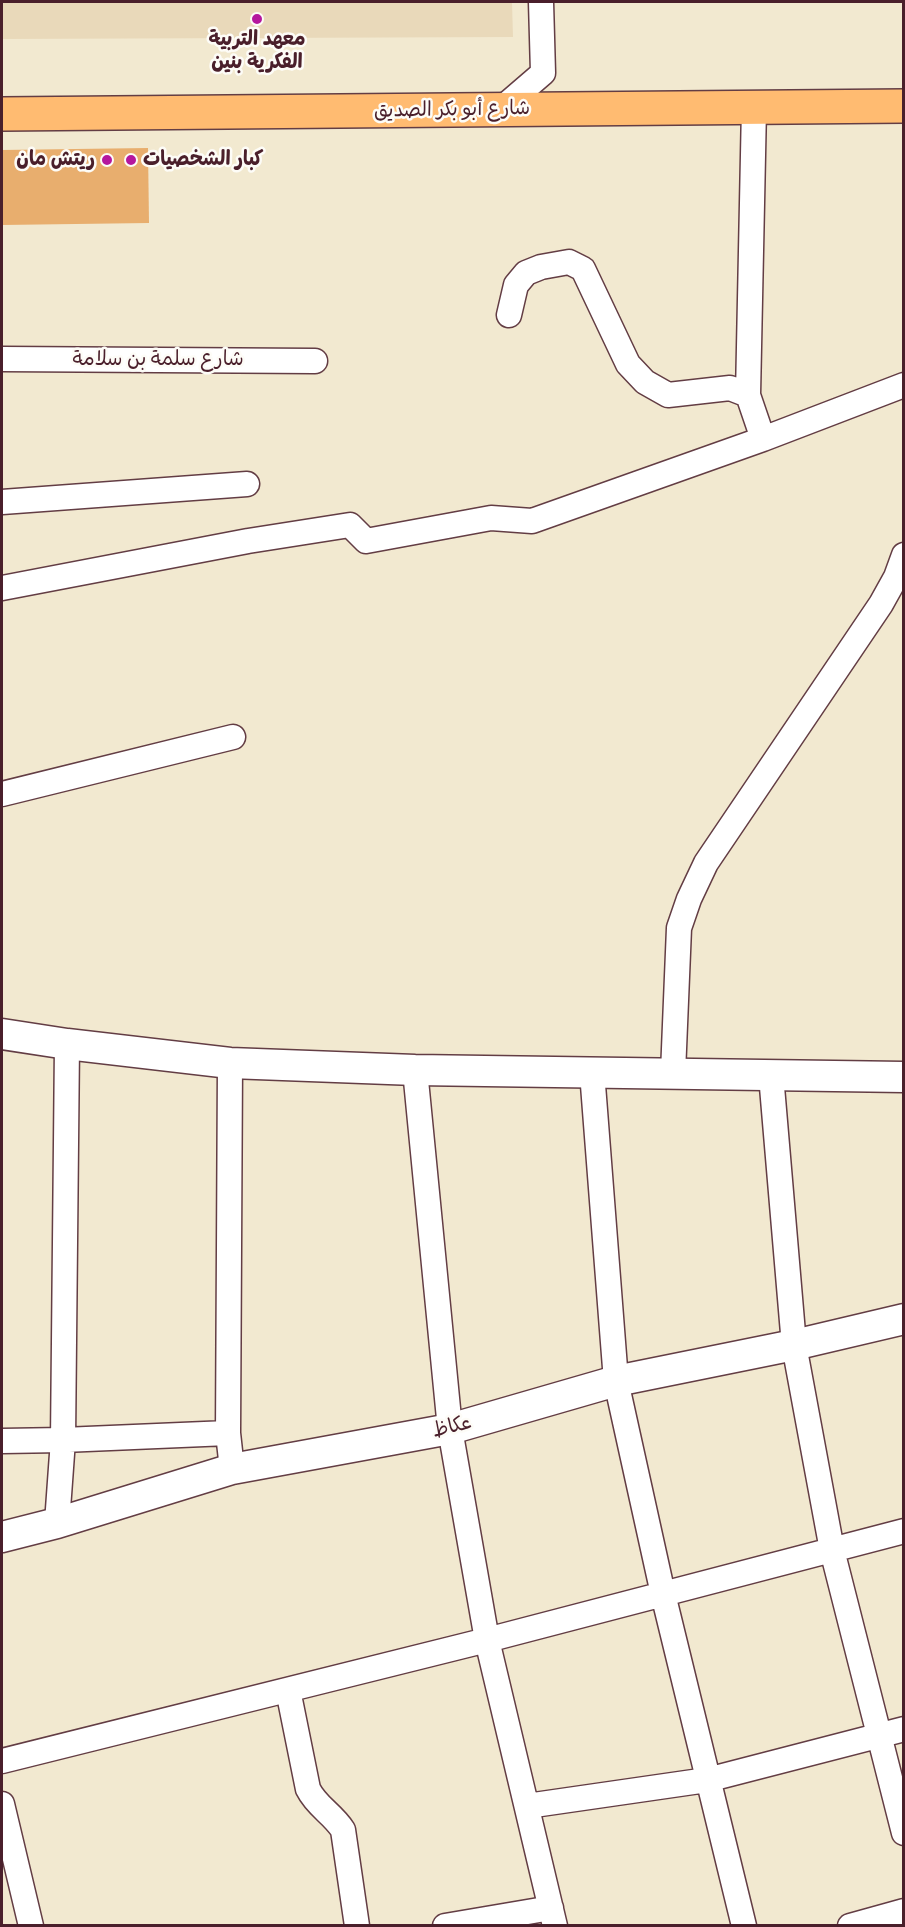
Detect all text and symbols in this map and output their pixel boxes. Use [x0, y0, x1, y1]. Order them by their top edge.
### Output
marker: معهد التربية الفكرية بنين [250, 12, 264, 26]
place label: معهد التربية الفكرية بنين [209, 28, 305, 75]
street label: شارع أبو بكر الصديق [374, 97, 530, 123]
place label: ريتش مان [16, 148, 95, 172]
place label: كبار الشخصيات [143, 148, 263, 172]
marker: ريتش مان [100, 153, 114, 167]
marker: كبار الشخصيات [124, 153, 138, 167]
street label: شارع سلمة بن سلامة [72, 348, 244, 372]
street label: عكاظ [430, 1411, 474, 1443]

